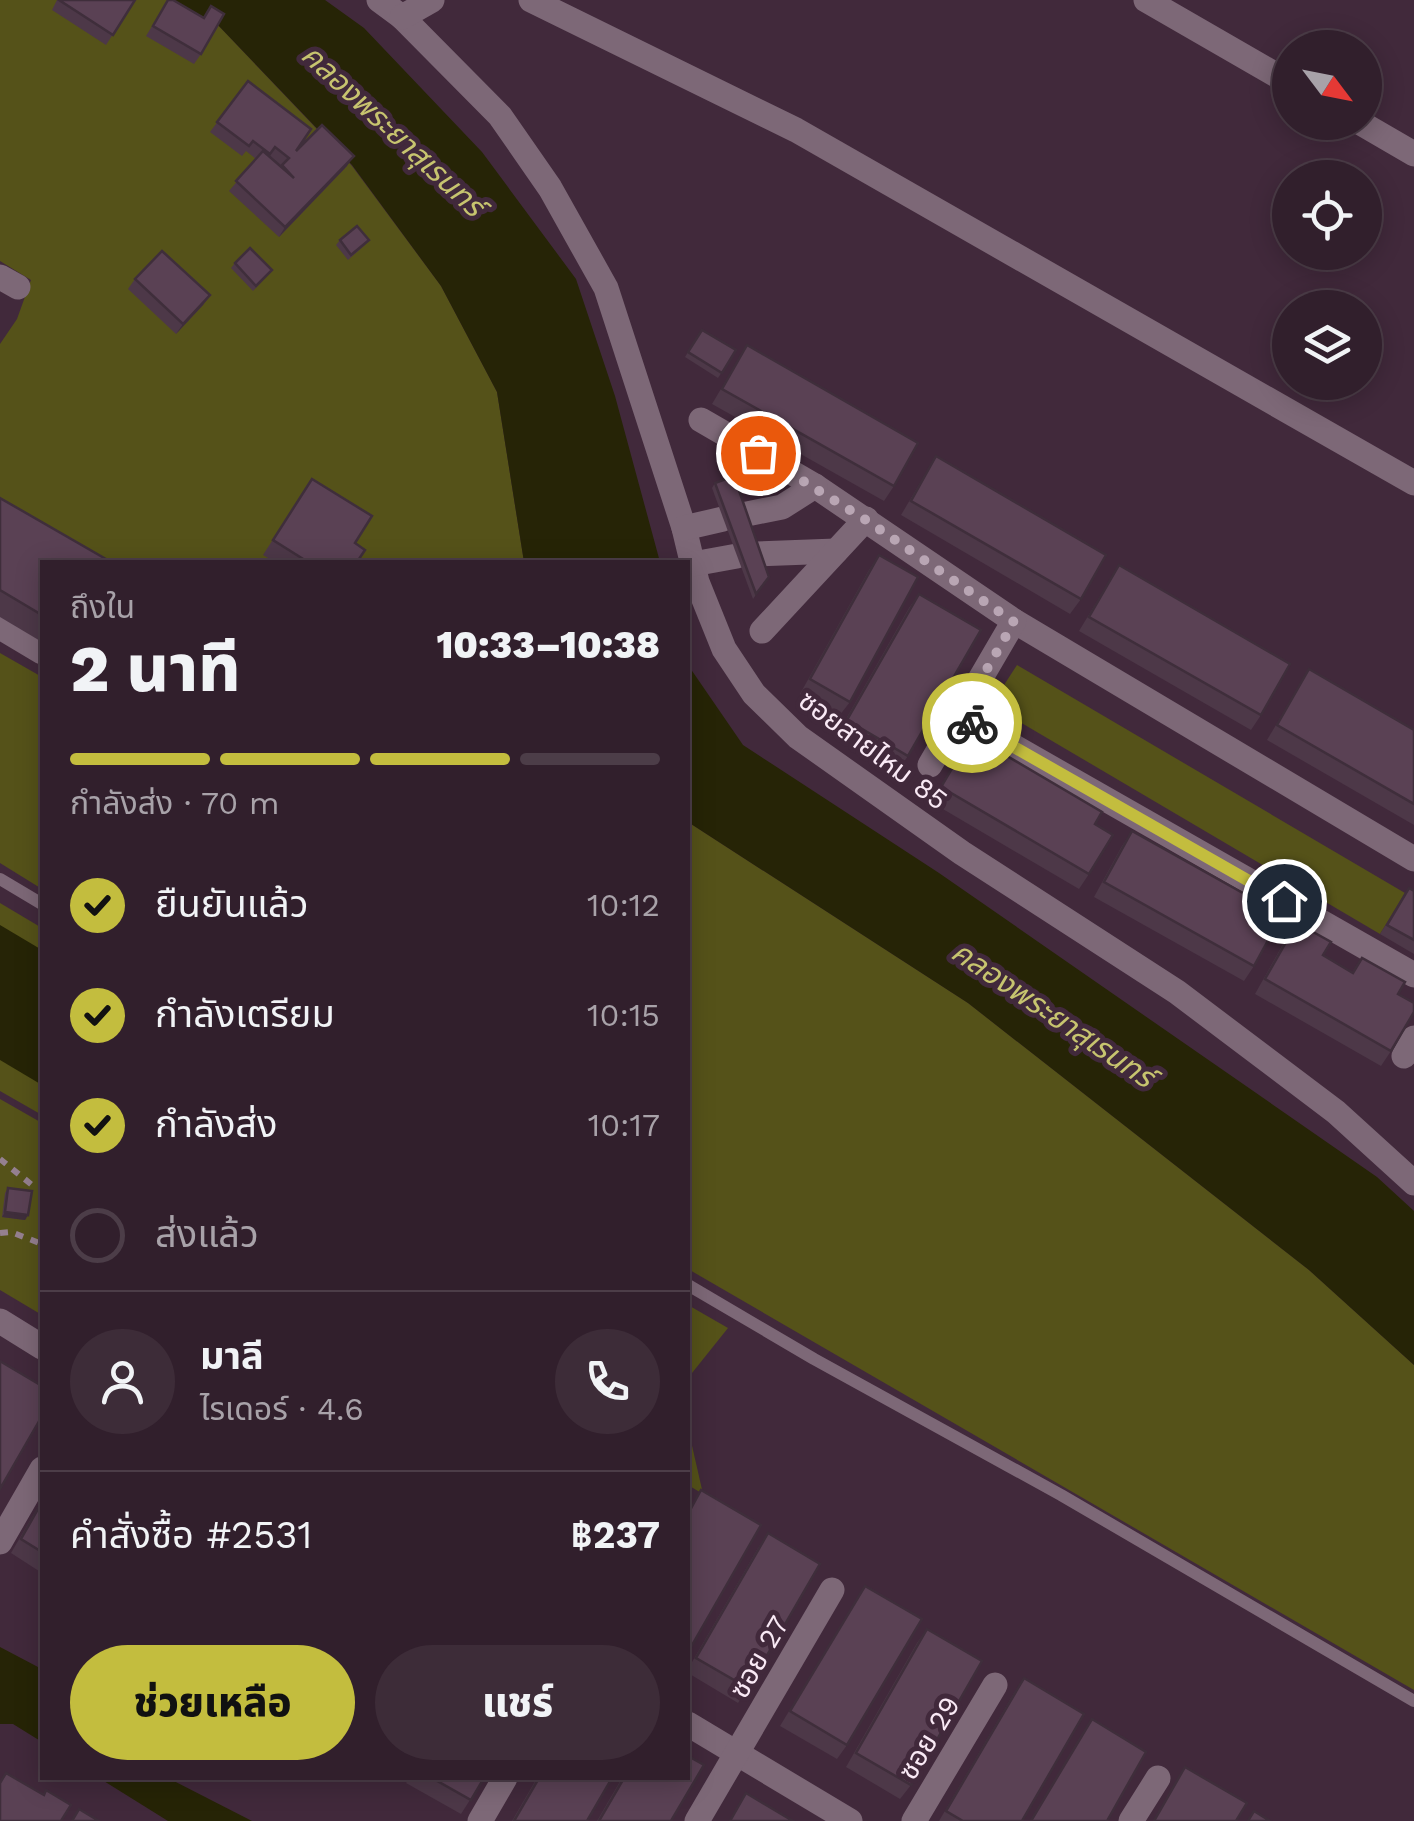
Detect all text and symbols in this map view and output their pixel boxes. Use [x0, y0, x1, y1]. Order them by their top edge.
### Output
north arrow [1272, 30, 1382, 140]
map controls [1272, 30, 1382, 400]
water label: คลองพระยาสุเรนทร์ [294, 37, 496, 228]
button: locate [1272, 160, 1382, 270]
button: layers [1272, 290, 1382, 400]
pin [716, 411, 801, 496]
icon: bag [731, 426, 786, 481]
text: ถึงใน [70, 588, 135, 626]
text: 10:33–10:38 [436, 623, 660, 667]
text: 2 นาที [70, 631, 240, 707]
courier [922, 673, 1022, 773]
street label: ซอยสายไหม 85 [792, 683, 954, 817]
icon: bike [945, 696, 1000, 751]
text: กำลังส่ง · 70 m [70, 784, 280, 822]
pin [1242, 859, 1327, 944]
icon: home [1257, 874, 1312, 929]
icon: check [70, 878, 125, 933]
text: ยืนยันแล้ว [155, 882, 308, 926]
text: 10:12 [587, 886, 660, 924]
water label: คลองพระยาสุเรนทร์ [945, 933, 1166, 1099]
icon: check [70, 988, 125, 1043]
text: กำลังเตรียม [155, 992, 335, 1036]
text: 10:15 [587, 996, 660, 1034]
icon: check [70, 1098, 125, 1153]
text: กำลังส่ง [155, 1102, 277, 1146]
text: 10:17 [588, 1106, 660, 1144]
text: ส่งแล้ว [155, 1212, 259, 1256]
button: person [70, 1329, 175, 1434]
button: phone [555, 1329, 660, 1434]
text: มาลี [200, 1334, 264, 1378]
text: ไรเดอร์ · 4.6 [200, 1390, 364, 1428]
text: คำสั่งซื้อ #2531 [70, 1513, 312, 1557]
text: ฿237 [571, 1513, 660, 1557]
street label: ซอย 27 [722, 1610, 796, 1704]
button: ช่วยเหลือ [70, 1645, 355, 1760]
button: แชร์ [375, 1645, 660, 1760]
street label: ซอย 29 [891, 1690, 967, 1786]

